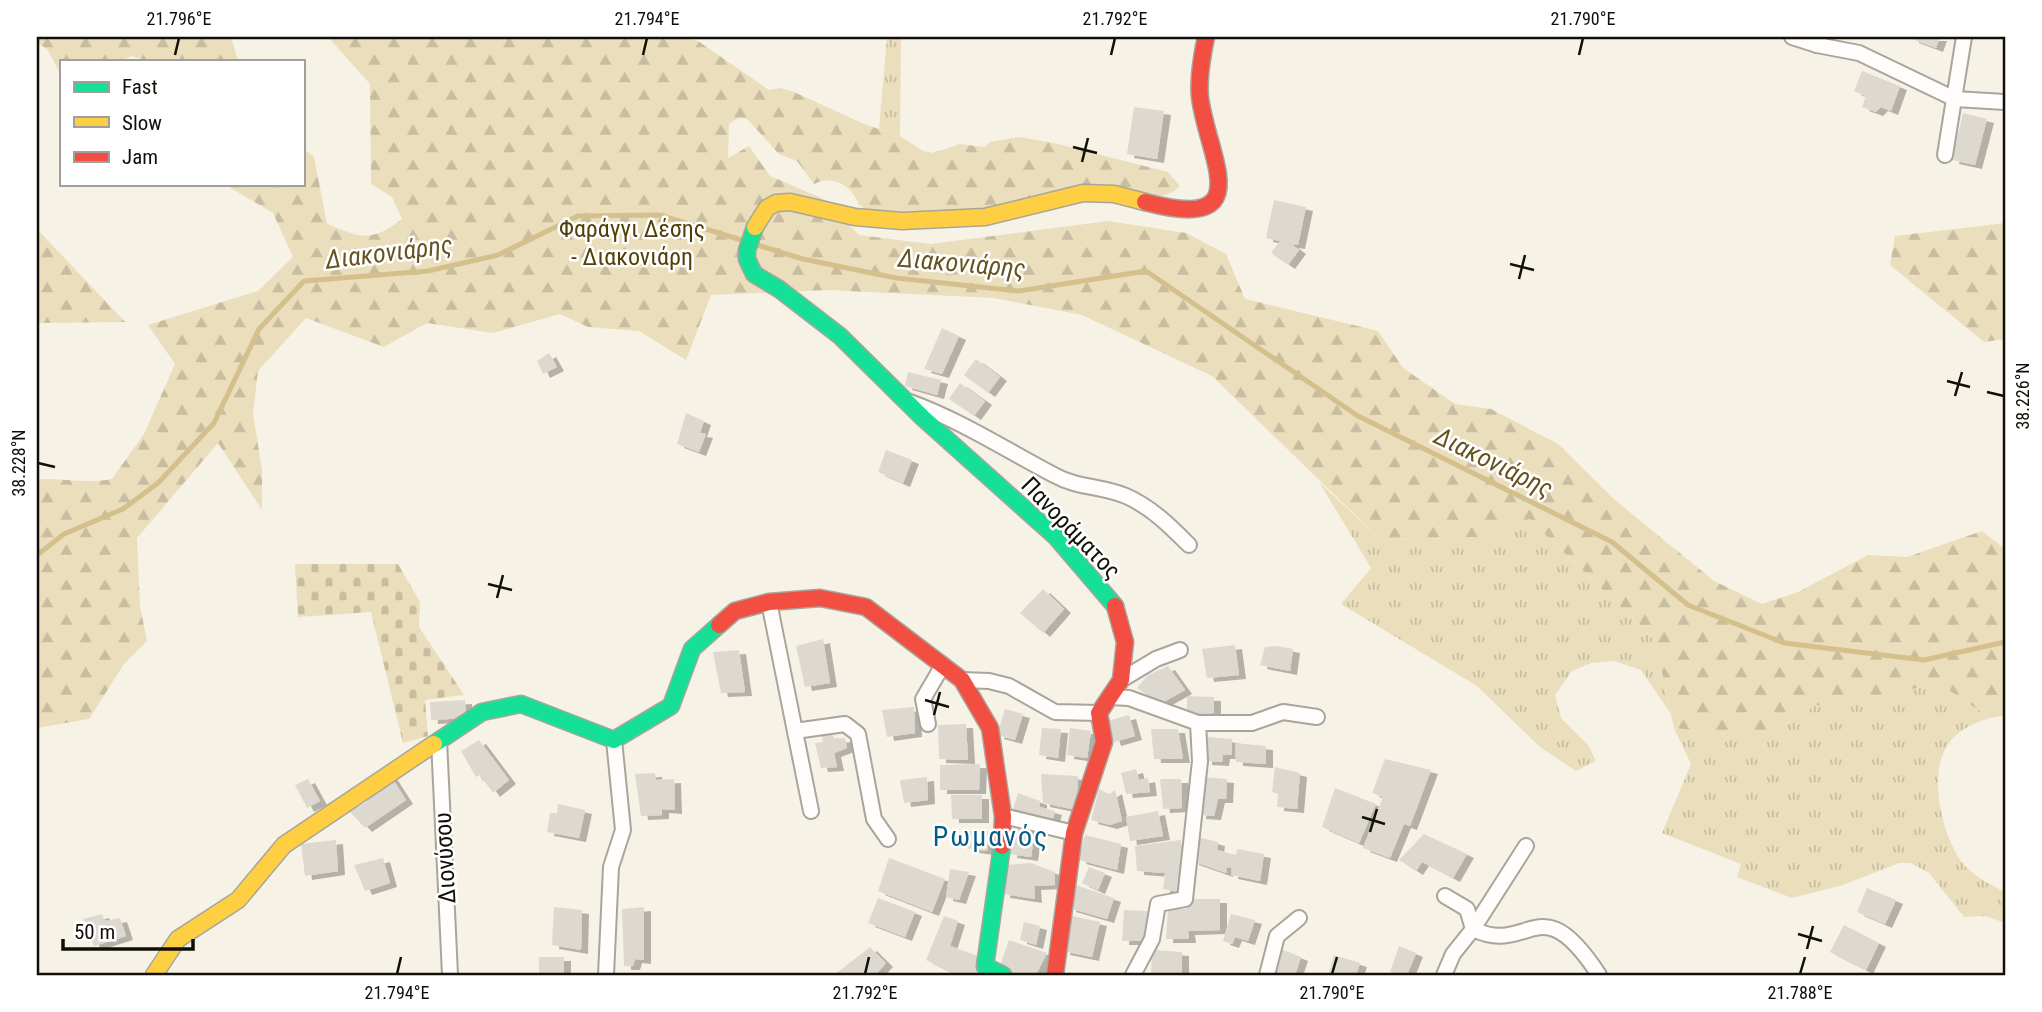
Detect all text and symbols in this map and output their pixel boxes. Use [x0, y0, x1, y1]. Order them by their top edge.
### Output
text: 21.796°E [147, 8, 211, 29]
text: 21.794°E [615, 8, 679, 29]
text: 21.792°E [1083, 8, 1147, 29]
text: 21.790°E [1551, 8, 1615, 29]
legend [60, 60, 304, 186]
text: Fast [122, 75, 158, 99]
text: Slow [122, 111, 162, 135]
text: Jam [122, 145, 158, 169]
park label: Φαράγγι Δέσης - Διακονιάρη [559, 215, 705, 271]
water label: Διακονιάρης [323, 229, 454, 275]
water label: Διακονιάρης [896, 242, 1027, 284]
text: 38.226°N [2012, 362, 2033, 430]
water label: Διακονιάρης [1429, 420, 1558, 504]
text: 38.228°N [8, 429, 29, 497]
street label: Πανοράματος [1015, 471, 1127, 585]
street label: Διονύσου [429, 812, 461, 904]
district label: Ρωμανός [933, 820, 1049, 853]
scale bar [63, 907, 192, 951]
text: 50 m [74, 920, 115, 944]
text: 21.794°E [365, 982, 429, 1003]
text: 21.792°E [833, 982, 897, 1003]
text: 21.790°E [1300, 982, 1364, 1003]
text: 21.788°E [1768, 982, 1832, 1003]

